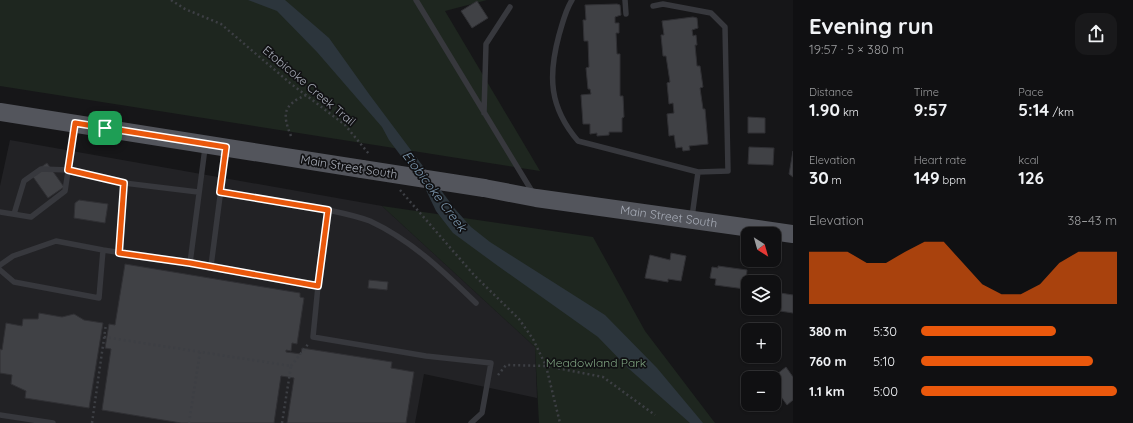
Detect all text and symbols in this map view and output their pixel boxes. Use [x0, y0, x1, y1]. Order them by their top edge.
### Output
text: Evening run [809, 12, 934, 40]
button: share [1075, 13, 1117, 55]
text: 19:57 · 5 × 380 m [809, 41, 904, 57]
street label: Etobicoke Creek Trail [260, 42, 359, 129]
text: Distance [809, 85, 853, 99]
text: Time [914, 85, 939, 99]
text: Pace [1018, 85, 1043, 99]
text: 1.90 [809, 99, 840, 120]
text: 9:57 [914, 99, 947, 120]
text: 5:14 [1018, 99, 1049, 120]
text: km [840, 105, 859, 119]
text: /km [1049, 105, 1074, 119]
pin [88, 111, 122, 145]
icon: arrive [94, 117, 116, 139]
water label: Etobicoke Creek [399, 147, 471, 235]
street label: Main Street South [300, 151, 399, 182]
text: Elevation [809, 153, 855, 167]
text: Heart rate [914, 153, 966, 167]
text: kcal [1018, 153, 1039, 167]
text: 30 [809, 167, 829, 188]
text: 149 [914, 167, 940, 188]
text: 126 [1018, 167, 1044, 188]
text: m [829, 173, 842, 187]
text: bpm [940, 173, 966, 187]
street label: Main Street South [619, 202, 718, 230]
text: Elevation [809, 212, 864, 228]
text: 38–43 m [1067, 212, 1117, 228]
north arrow [741, 227, 781, 267]
map controls [741, 227, 781, 411]
button: layers [741, 275, 781, 315]
button: + [741, 323, 781, 363]
text: 380 m [809, 323, 847, 339]
text: 5:30 [873, 323, 897, 339]
text: 760 m [809, 353, 847, 369]
text: 5:10 [873, 353, 895, 369]
park label: Meadowland Park [546, 355, 646, 370]
button: − [741, 371, 781, 411]
text: 1.1 km [809, 383, 845, 399]
text: 5:00 [873, 383, 898, 399]

